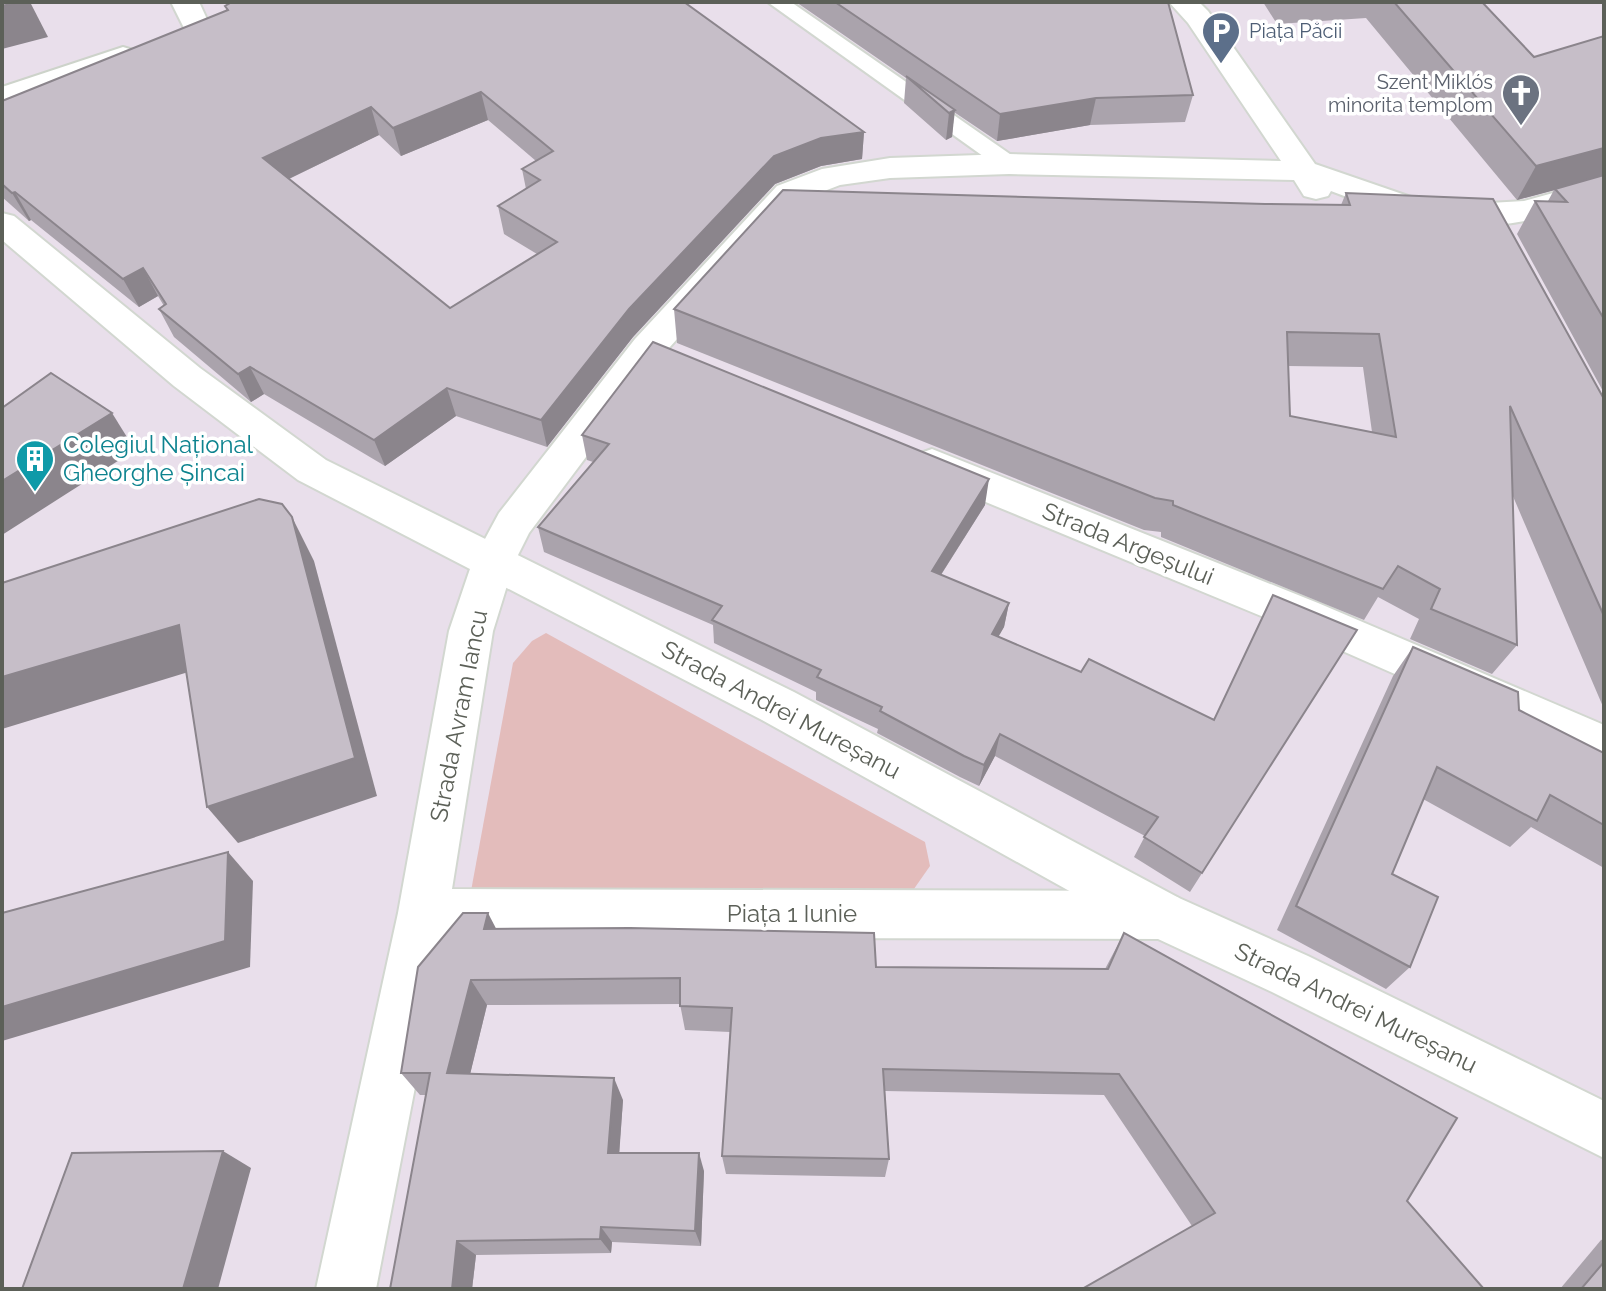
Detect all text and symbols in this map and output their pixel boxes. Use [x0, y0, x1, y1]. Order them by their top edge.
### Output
parking icon: Piața Păcii [1200, 10, 1242, 65]
place label: Piața Păcii [1249, 19, 1342, 43]
place label: Szent Miklós minorita templom [1328, 70, 1493, 117]
church icon: Szent Miklós minorita templom [1500, 72, 1542, 127]
place label: Colegiul Național Gheorghe Șincai [63, 430, 254, 487]
building icon: Colegiul Național Gheorghe Șincai [14, 438, 56, 493]
street label: Strada Argeșului [1038, 496, 1218, 591]
street label: Strada Avram Iancu [424, 607, 493, 824]
street label: Strada Andrei Mureșanu [657, 634, 906, 785]
street label: Piața 1 Iunie [727, 899, 857, 928]
street label: Strada Andrei Mureșanu [1230, 936, 1482, 1079]

